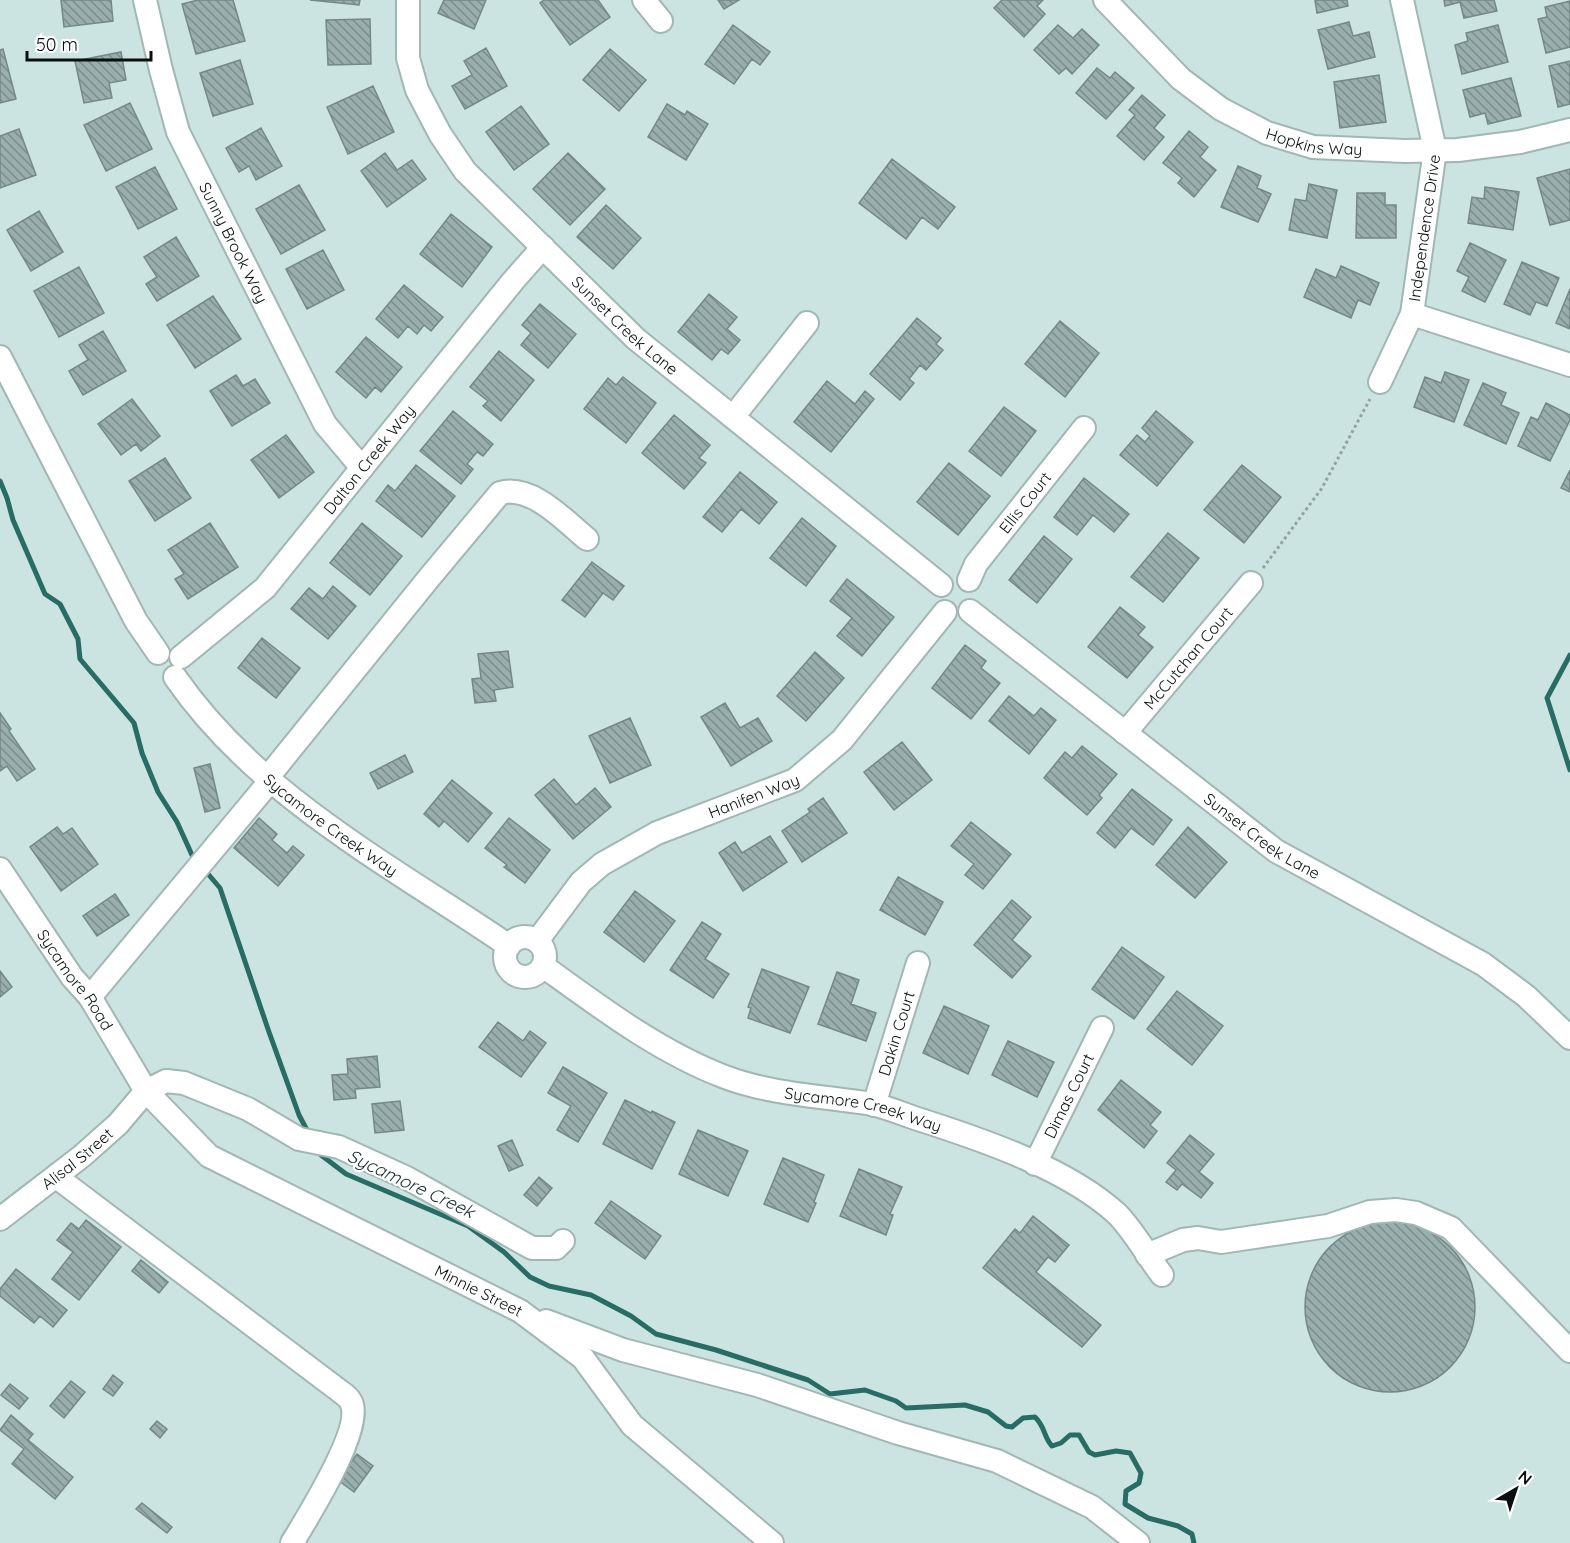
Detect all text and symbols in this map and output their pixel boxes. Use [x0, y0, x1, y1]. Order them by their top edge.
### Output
scale bar [27, 24, 152, 62]
text: 50 m [36, 33, 78, 56]
street label: Hopkins Way [1264, 123, 1363, 159]
street label: Independence Drive [1404, 153, 1444, 303]
street label: Sunny Brook Way [195, 179, 272, 306]
street label: Sunset Creek Lane [568, 272, 682, 379]
street label: Dalton Creek Way [319, 401, 419, 518]
street label: Ellis Court [994, 468, 1055, 537]
street label: McCutchan Court [1139, 603, 1237, 713]
street label: Sycamore Creek Way [260, 769, 401, 880]
street label: Hanifen Way [705, 769, 802, 822]
street label: Sunset Creek Lane [1200, 788, 1324, 883]
street label: Sycamore Road [33, 925, 117, 1034]
street label: Dakin Court [874, 989, 919, 1078]
street label: Dimas Court [1039, 1050, 1098, 1142]
street label: Sycamore Creek Way [783, 1082, 944, 1136]
street label: Alisal Street [37, 1123, 117, 1194]
water label: Sycamore Creek [344, 1144, 480, 1224]
street label: Minnie Street [431, 1260, 526, 1321]
north arrow [1486, 1459, 1546, 1519]
text: N [1515, 1466, 1536, 1489]

